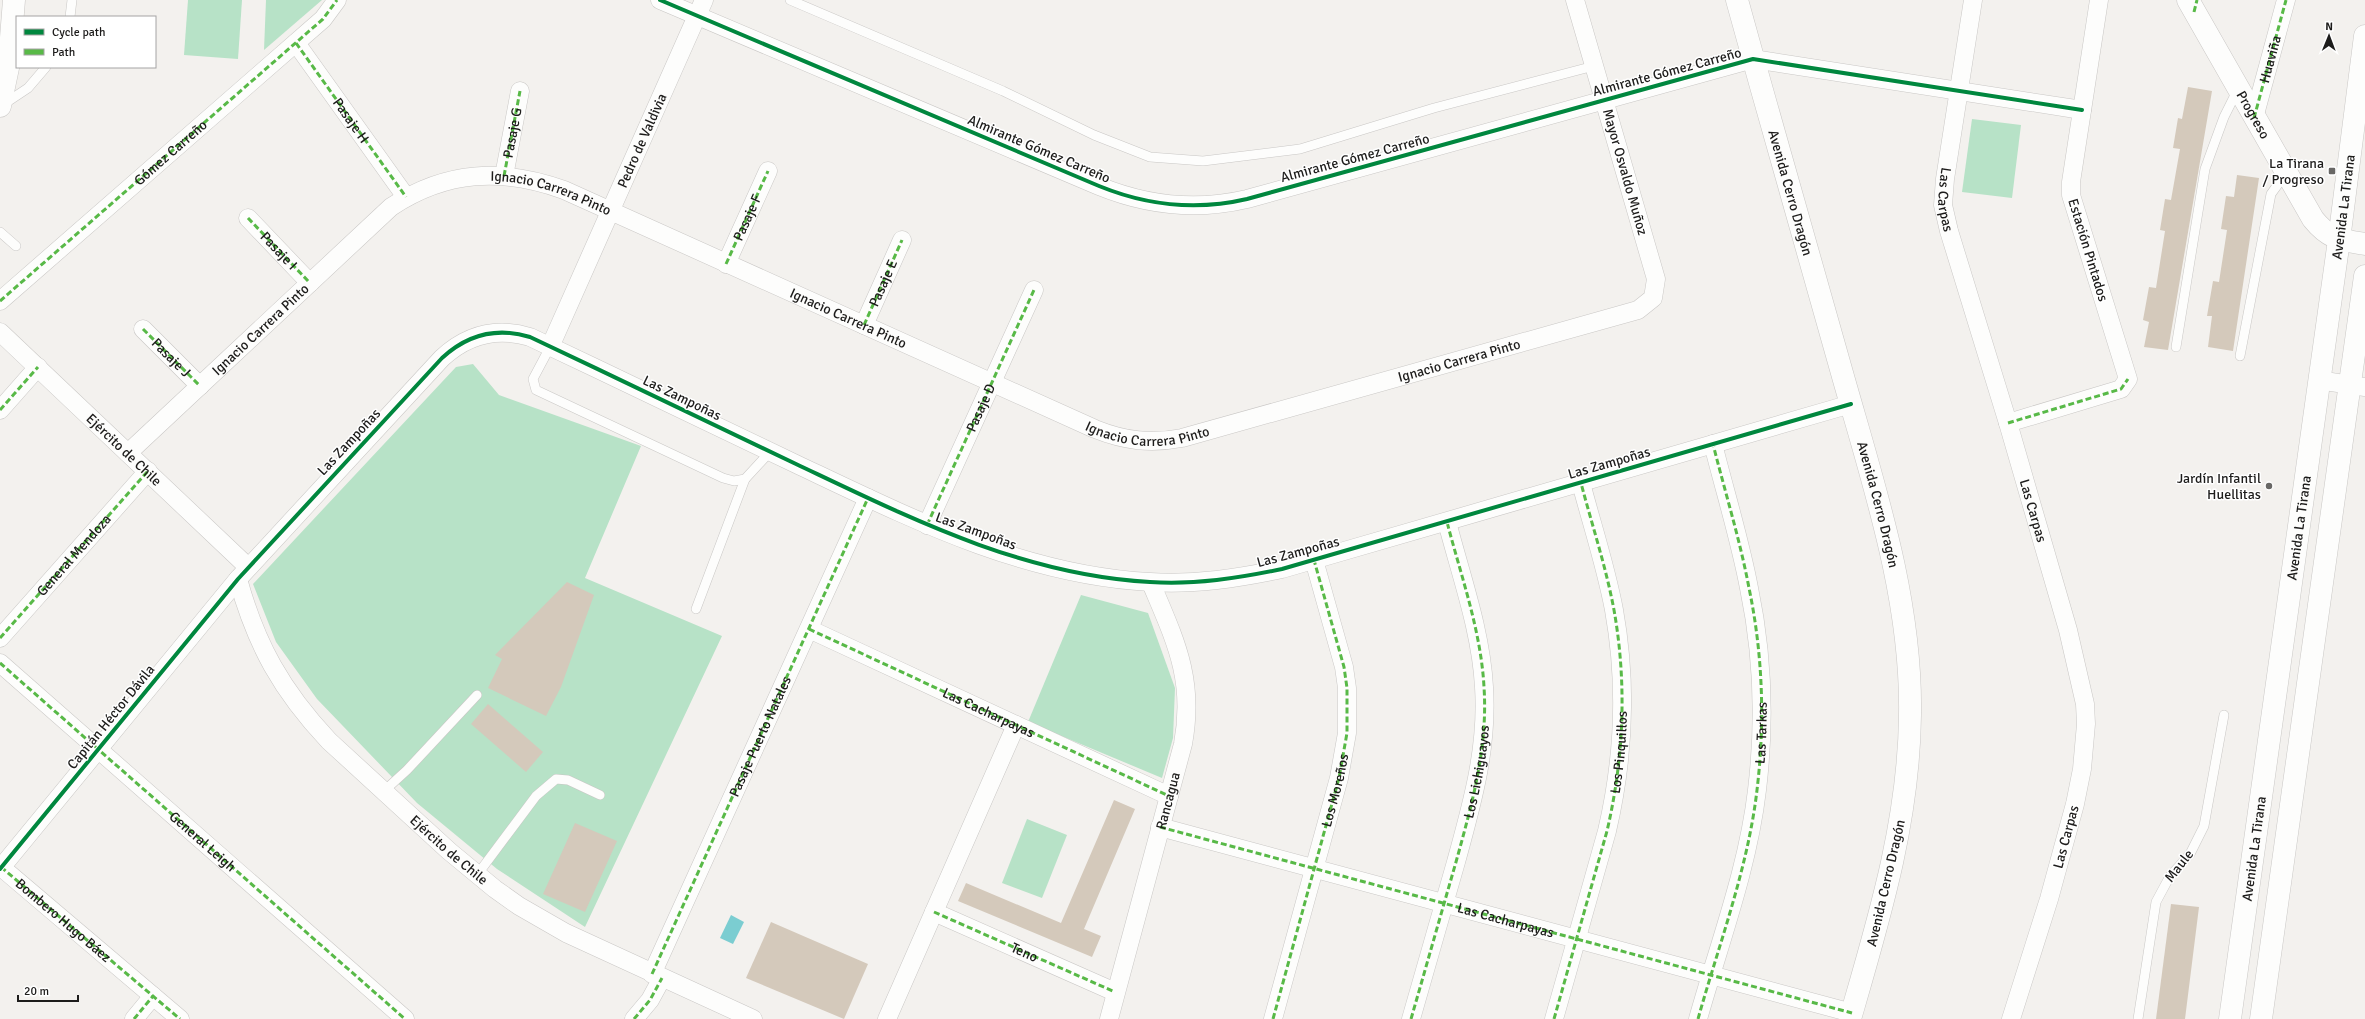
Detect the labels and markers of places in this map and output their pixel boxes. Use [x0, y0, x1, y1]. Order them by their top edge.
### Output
place label: La Tirana / Progreso [2262, 155, 2324, 188]
marker: La Tirana / Progreso [2327, 166, 2337, 176]
place label: Jardín Infantil Huellitas [2177, 470, 2261, 503]
marker: Jardín Infantil Huellitas [2264, 481, 2274, 491]

